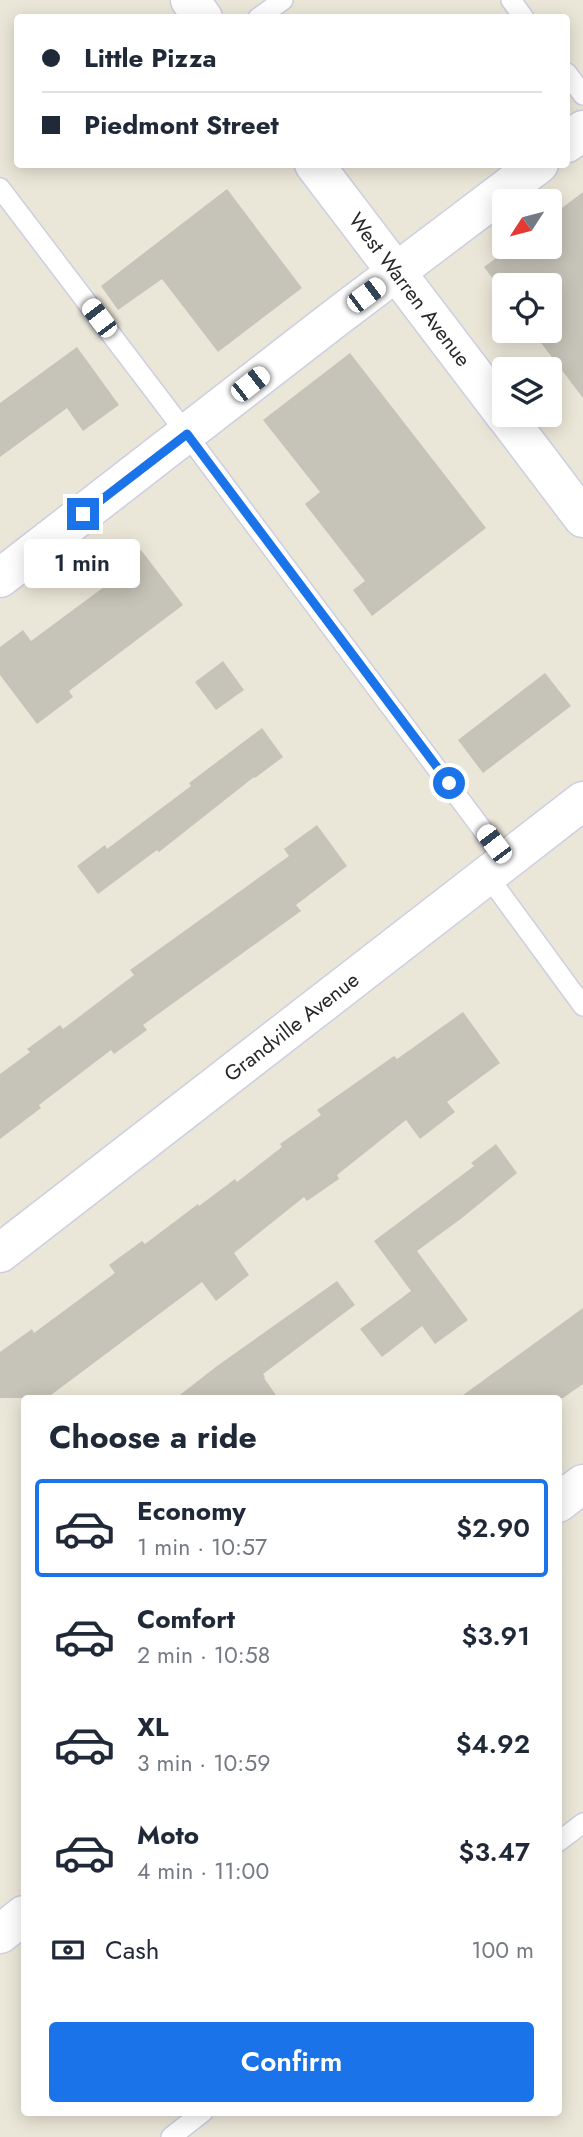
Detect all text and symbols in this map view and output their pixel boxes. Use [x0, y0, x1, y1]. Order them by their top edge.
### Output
text: Little Pizza [84, 39, 216, 77]
text: Piedmont Street [84, 106, 279, 144]
north arrow [492, 189, 562, 259]
map controls [492, 189, 562, 427]
street label: West Warren Avenue [341, 207, 478, 373]
button: locate [492, 273, 562, 343]
car [343, 274, 390, 316]
car [78, 295, 121, 341]
button: layers [492, 357, 562, 427]
car [227, 363, 274, 405]
route end [67, 498, 99, 530]
callout: 1 min [25, 538, 141, 588]
text: 1 min [54, 546, 110, 580]
route start [433, 767, 465, 799]
car [473, 821, 516, 867]
street label: Grandville Avenue [218, 965, 366, 1089]
text: Choose a ride [49, 1414, 257, 1460]
text: Economy [137, 1492, 246, 1530]
icon: car [53, 1497, 116, 1560]
text: $2.90 [456, 1509, 530, 1547]
text: 1 min · 10:57 [137, 1530, 267, 1564]
text: Comfort [137, 1600, 235, 1638]
icon: car [53, 1605, 116, 1668]
text: $3.91 [461, 1617, 530, 1655]
text: 2 min · 10:58 [137, 1638, 270, 1672]
text: XL [137, 1708, 169, 1746]
icon: car [53, 1713, 116, 1776]
text: $4.92 [456, 1725, 530, 1763]
text: 3 min · 10:59 [137, 1746, 270, 1780]
text: Moto [137, 1816, 199, 1854]
icon: car [53, 1821, 116, 1884]
text: $3.47 [459, 1833, 530, 1871]
text: 4 min · 11:00 [137, 1854, 269, 1888]
icon: cash [49, 1931, 87, 1969]
text: Cash [105, 1931, 159, 1969]
text: 100 m [471, 1933, 534, 1967]
button: Confirm [49, 2022, 534, 2102]

